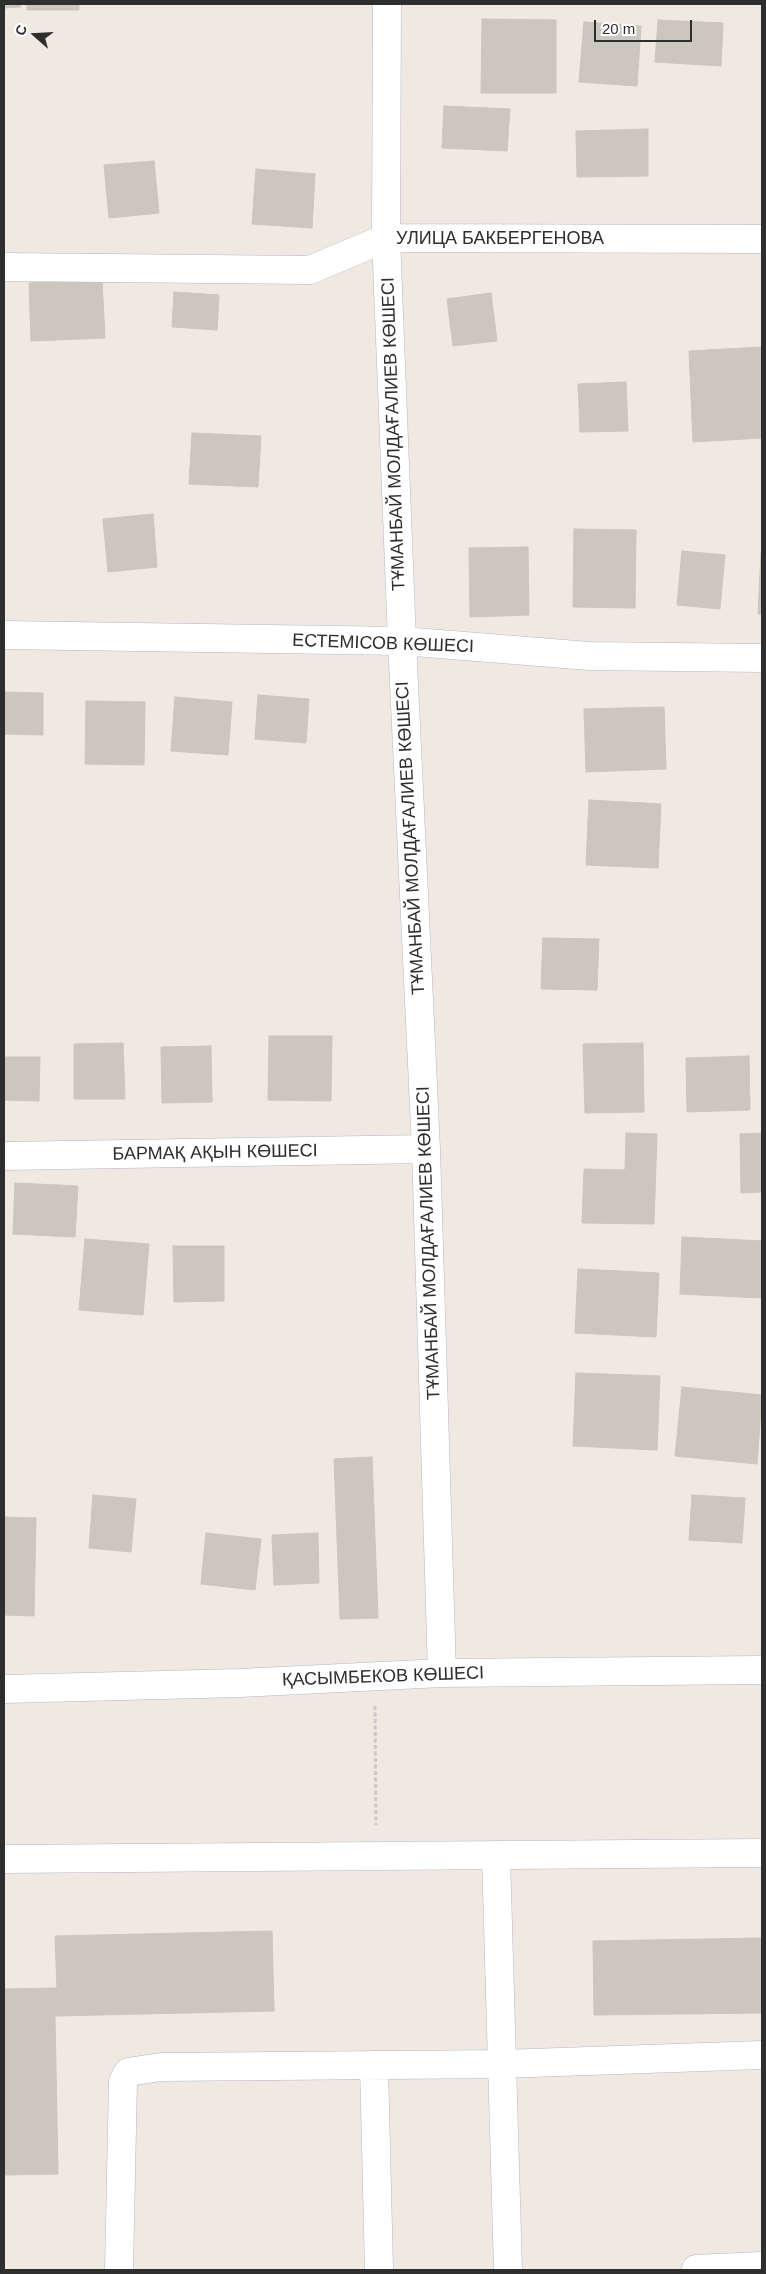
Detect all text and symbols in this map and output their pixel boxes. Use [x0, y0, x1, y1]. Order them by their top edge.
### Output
north arrow [10, 10, 60, 60]
scale bar [596, 10, 694, 42]
text: 20 m [602, 20, 635, 37]
text: С [12, 23, 30, 38]
street label: УЛИЦА БАКБЕРГЕНОВА [396, 228, 604, 250]
street label: ТҰМАНБАЙ МОЛДАҒАЛИЕВ КӨШЕСІ [378, 277, 410, 591]
street label: ЕСТЕМІСОВ КӨШЕСІ [292, 630, 474, 658]
street label: ТҰМАНБАЙ МОЛДАҒАЛИЕВ КӨШЕСІ [392, 681, 430, 995]
street label: ТҰМАНБАЙ МОЛДАҒАЛИЕВ КӨШЕСІ [413, 1086, 445, 1400]
street label: БАРМАҚ АҚЫН КӨШЕСІ [112, 1140, 318, 1166]
street label: ҚАСЫМБЕКОВ КӨШЕСІ [282, 1663, 484, 1691]

